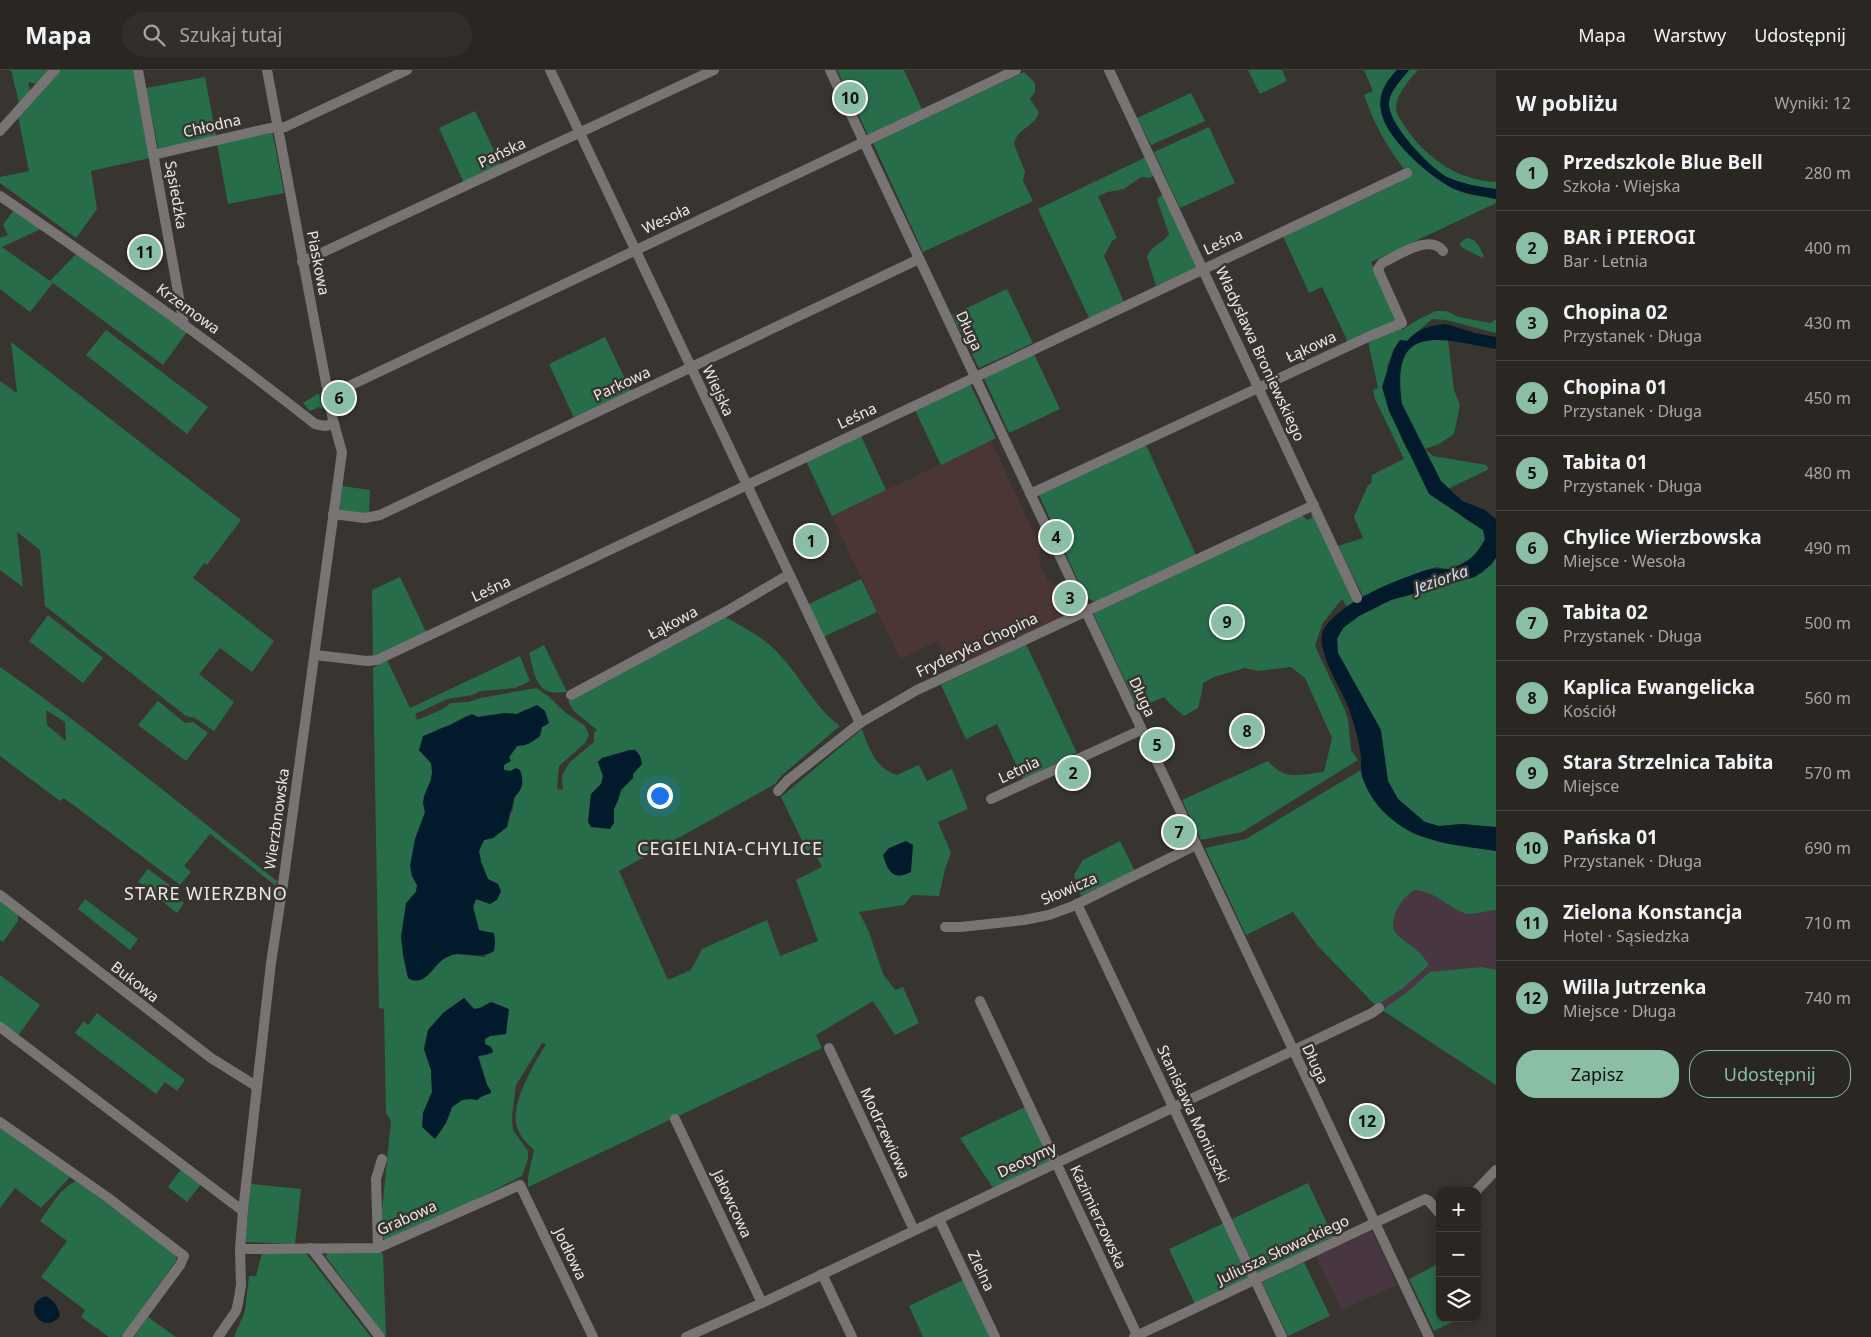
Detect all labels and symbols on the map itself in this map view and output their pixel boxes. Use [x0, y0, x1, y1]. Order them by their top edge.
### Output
pin: 10 [834, 79, 866, 117]
street label: Chłodna [181, 109, 243, 141]
street label: Pańska [475, 132, 529, 172]
street label: Sąsiedzka [161, 159, 193, 230]
street label: Wesoła [638, 198, 693, 238]
street label: Leśna [1200, 223, 1245, 259]
street label: Piaskowa [303, 229, 335, 297]
pin: 11 [129, 233, 161, 271]
street label: Władysława Broniewskiego [1212, 263, 1310, 444]
street label: Krzemowa [153, 278, 224, 338]
street label: Długa [952, 307, 988, 354]
street label: Łąkowa [1282, 326, 1339, 366]
street label: Parkowa [590, 361, 653, 405]
street label: Wiejska [698, 362, 739, 419]
pin: 6 [323, 379, 355, 417]
street label: Leśna [834, 397, 879, 433]
pin: 4 [1040, 518, 1072, 556]
pin: 1 [795, 522, 827, 560]
water label: Jeziorka [1408, 560, 1471, 599]
street label: Leśna [468, 570, 513, 606]
pin: 3 [1054, 579, 1086, 617]
street label: Łąkowa [644, 601, 701, 643]
pin: 9 [1211, 603, 1243, 641]
street label: Fryderyka Chopina [912, 607, 1041, 681]
street label: Długa [1125, 673, 1161, 720]
pin: 8 [1231, 712, 1263, 750]
pin: 5 [1141, 726, 1173, 764]
street label: Letnia [995, 751, 1042, 787]
pin: 2 [1057, 754, 1089, 792]
street label: Wierzbnowska [259, 767, 293, 871]
your location [647, 783, 673, 809]
pin: 7 [1163, 813, 1195, 851]
district label: CEGIELNIA-CHYLICE [637, 836, 823, 860]
street label: Słowicza [1037, 867, 1100, 909]
district label: STARE WIERZBNO [124, 881, 288, 905]
street label: Bukowa [107, 956, 164, 1006]
street label: Długa [1298, 1040, 1334, 1087]
street label: Stanisława Moniuszki [1153, 1041, 1235, 1186]
street label: Modrzewiowa [856, 1084, 916, 1181]
pin: 12 [1351, 1102, 1383, 1140]
street label: Deotymy [994, 1137, 1060, 1182]
street label: Kazimierzowska [1066, 1161, 1132, 1272]
street label: Jałowcowa [708, 1164, 757, 1241]
street label: Grabowa [374, 1195, 440, 1239]
street label: Juliusza Słowackiego [1211, 1210, 1352, 1289]
street label: Jodłowa [549, 1223, 592, 1283]
street label: Zielna [964, 1247, 1000, 1294]

